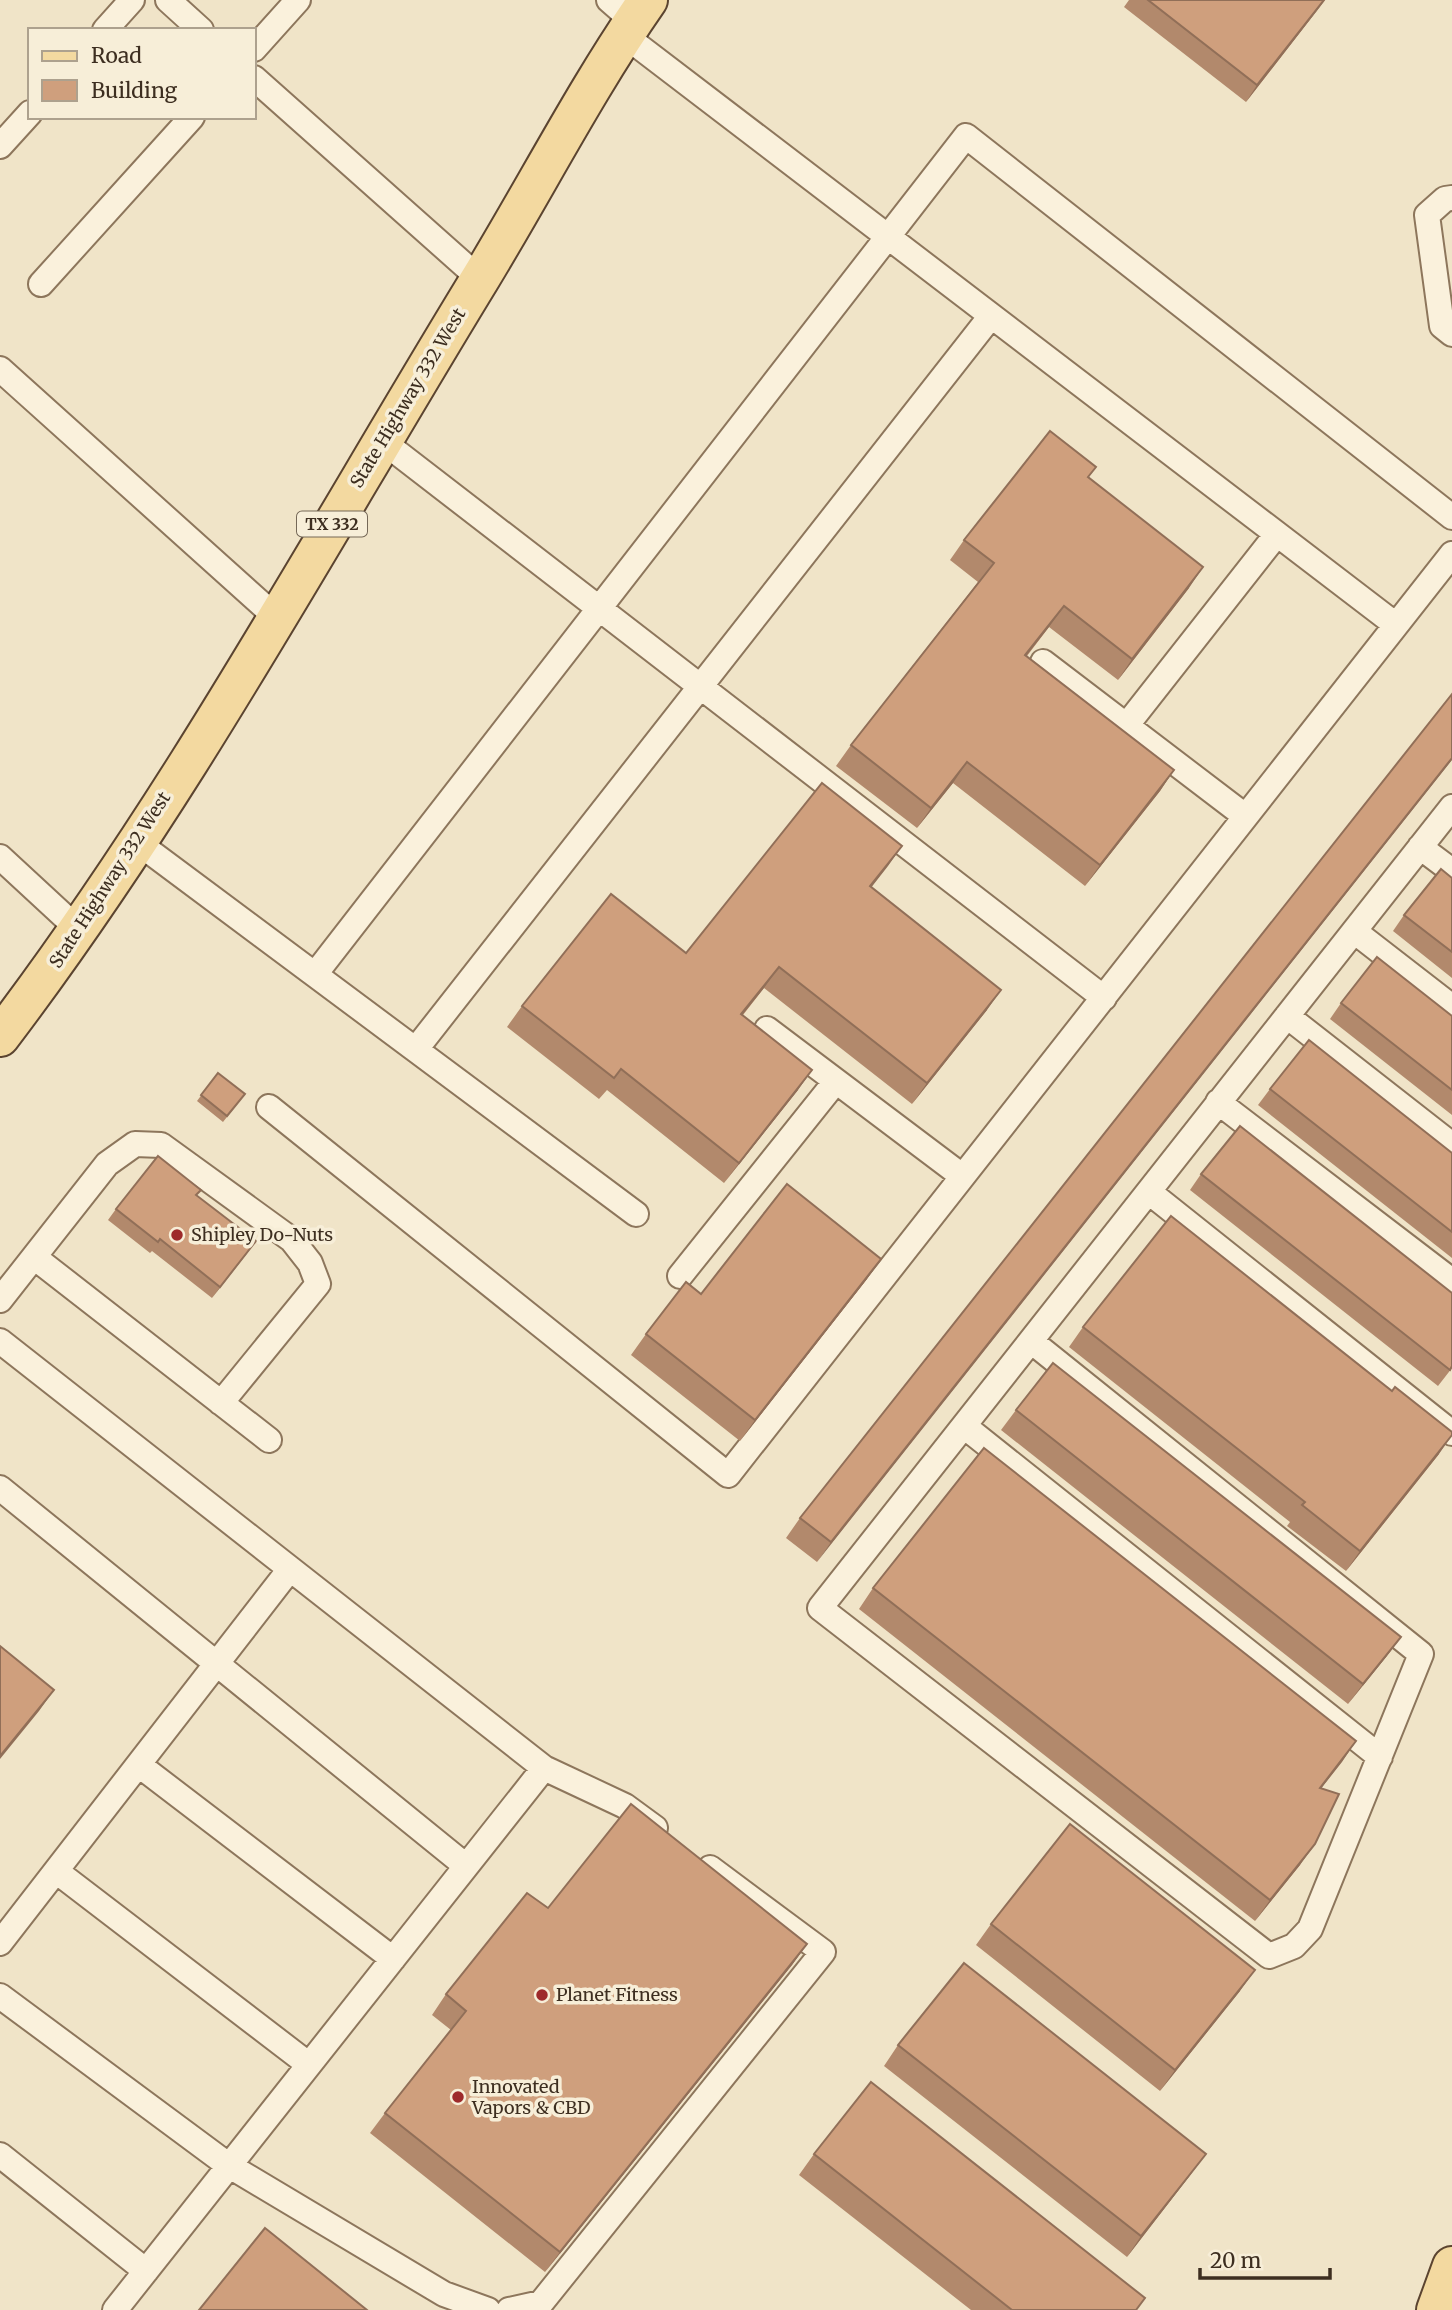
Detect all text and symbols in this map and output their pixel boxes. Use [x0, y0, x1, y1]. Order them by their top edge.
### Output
legend [28, 28, 256, 119]
text: Road [91, 42, 142, 69]
text: Building [91, 77, 178, 104]
street label: State Highway 332 West [345, 304, 470, 492]
road number: TX 332 [297, 512, 367, 537]
street label: State Highway 332 West [44, 787, 175, 972]
place label: Shipley Do-Nuts [191, 1223, 333, 1246]
marker: Shipley Do-Nuts [169, 1227, 185, 1243]
place label: Planet Fitness [556, 1983, 678, 2006]
marker: Planet Fitness [534, 1987, 550, 2003]
place label: Innovated Vapors & CBD [471, 2075, 590, 2119]
marker: Innovated Vapors & CBD [450, 2089, 466, 2105]
scale bar [1200, 2236, 1330, 2280]
text: 20 m [1210, 2247, 1262, 2274]

